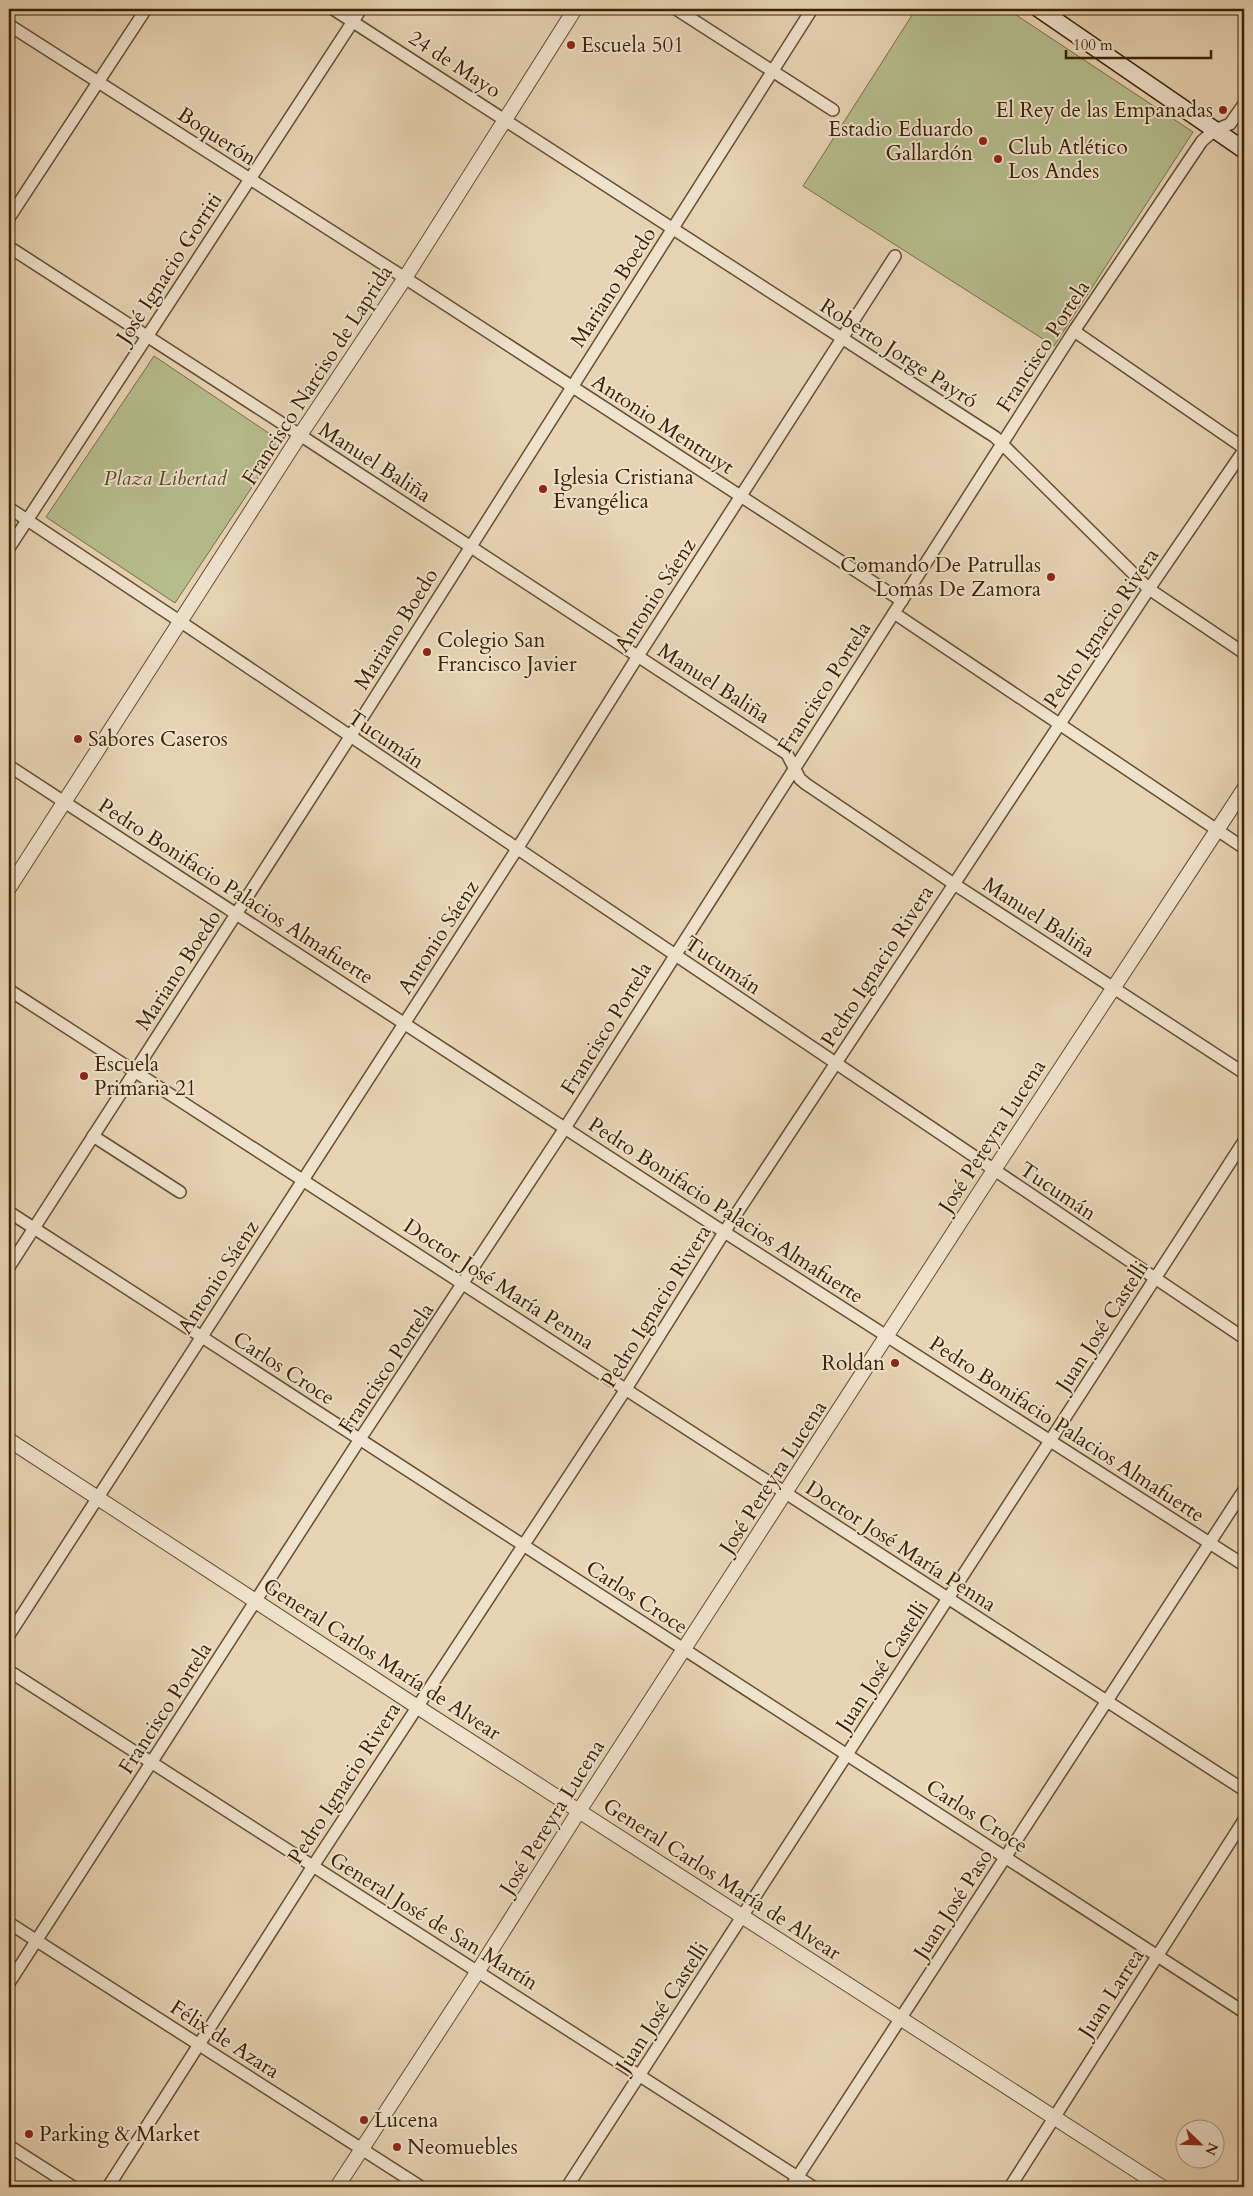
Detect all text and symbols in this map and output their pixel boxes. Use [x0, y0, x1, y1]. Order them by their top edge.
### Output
street label: 24 de Mayo [403, 24, 507, 105]
scale bar [1066, 28, 1210, 60]
place label: Escuela 501 [581, 31, 684, 60]
text: 100 m [1073, 35, 1113, 55]
marker: Escuela 501 [565, 39, 577, 51]
place label: El Rey de las Empanadas [996, 96, 1213, 125]
street label: Boquerón [172, 100, 262, 173]
marker: El Rey de las Empanadas [1217, 104, 1229, 116]
place label: Estadio Eduardo Gallardón [828, 115, 973, 168]
place label: Club Atlético Los Andes [1008, 133, 1128, 186]
marker: Estadio Eduardo Gallardón [977, 135, 989, 147]
marker: Club Atlético Los Andes [992, 153, 1004, 165]
street label: José Ignacio Gorriti [108, 187, 229, 352]
street label: Mariano Boedo [564, 221, 663, 353]
street label: Francisco Narciso de Laprida [235, 260, 400, 491]
street label: Francisco Portela [990, 275, 1097, 418]
street label: Roberto Jorge Payró [814, 292, 983, 415]
street label: Antonio Mentruyt [586, 367, 740, 482]
street label: Manuel Baliña [313, 415, 436, 510]
place label: Iglesia Cristiana Evangélica [553, 463, 694, 516]
park label: Plaza Libertad [103, 464, 227, 493]
marker: Iglesia Cristiana Evangélica [537, 483, 549, 495]
street label: Antonio Sáenz [608, 532, 703, 658]
street label: Pedro Ignacio Rivera [1037, 542, 1166, 714]
place label: Comando De Patrullas Lomas De Zamora [840, 551, 1041, 604]
street label: Mariano Boedo [348, 563, 445, 696]
marker: Comando De Patrullas Lomas De Zamora [1045, 571, 1057, 583]
street label: Francisco Portela [771, 616, 878, 759]
place label: Colegio San Francisco Javier [437, 626, 577, 679]
street label: Manuel Baliña [652, 636, 775, 731]
marker: Colegio San Francisco Javier [421, 646, 433, 658]
street label: Tucumán [342, 703, 430, 776]
place label: Sabores Caseros [88, 725, 228, 754]
marker: Sabores Caseros [72, 733, 84, 745]
street label: Pedro Bonifacio Palacios Almafuerte [92, 791, 379, 992]
street label: Manuel Baliña [977, 870, 1100, 965]
street label: Antonio Sáenz [391, 874, 486, 1000]
street label: Pedro Ignacio Rivera [814, 880, 941, 1053]
street label: Mariano Boedo [129, 904, 228, 1036]
street label: Tucumán [679, 929, 767, 1002]
street label: Francisco Portela [554, 956, 659, 1100]
place label: Escuela Primaria 21 [94, 1050, 197, 1103]
street label: José Pereyra Lucena [930, 1054, 1053, 1221]
marker: Escuela Primaria 21 [78, 1070, 90, 1082]
street label: Pedro Bonifacio Palacios Almafuerte [582, 1110, 869, 1311]
street label: Tucumán [1014, 1155, 1102, 1228]
street label: Doctor José María Penna [398, 1212, 600, 1357]
street label: Antonio Sáenz [171, 1214, 266, 1340]
street label: Pedro Ignacio Rivera [594, 1219, 718, 1393]
street label: Juan José Castelli [1048, 1255, 1156, 1400]
street label: Francisco Portela [332, 1297, 441, 1439]
street label: Carlos Croce [227, 1325, 340, 1412]
street label: Pedro Bonifacio Palacios Almafuerte [923, 1329, 1210, 1530]
place label: Roldan [822, 1349, 885, 1378]
marker: Roldan [889, 1357, 901, 1369]
street label: José Pereyra Lucena [711, 1395, 834, 1562]
street label: Doctor José María Penna [800, 1474, 1002, 1619]
street label: Carlos Croce [580, 1554, 693, 1641]
street label: General Carlos María de Alvear [257, 1572, 507, 1748]
street label: Juan José Castelli [828, 1595, 936, 1740]
street label: Francisco Portela [112, 1637, 219, 1780]
street label: Pedro Ignacio Rivera [281, 1697, 408, 1870]
street label: José Pereyra Lucena [491, 1734, 612, 1903]
street label: Carlos Croce [920, 1773, 1033, 1860]
street label: General Carlos María de Alvear [597, 1792, 847, 1968]
street label: Juan José Paso [905, 1844, 1000, 1967]
street label: General José de San Martín [324, 1845, 543, 1997]
street label: Juan José Castelli [608, 1936, 716, 2081]
street label: Juan Larrea [1070, 1943, 1151, 2046]
street label: Félix de Azara [164, 1993, 285, 2086]
place label: Lucena [374, 2106, 438, 2135]
marker: Lucena [358, 2114, 370, 2126]
north arrow [1176, 2118, 1226, 2168]
place label: Parking & Market [39, 2120, 200, 2149]
marker: Parking & Market [23, 2128, 35, 2140]
place label: Neomuebles [407, 2133, 518, 2162]
text: N [1200, 2140, 1223, 2158]
marker: Neomuebles [391, 2141, 403, 2153]

